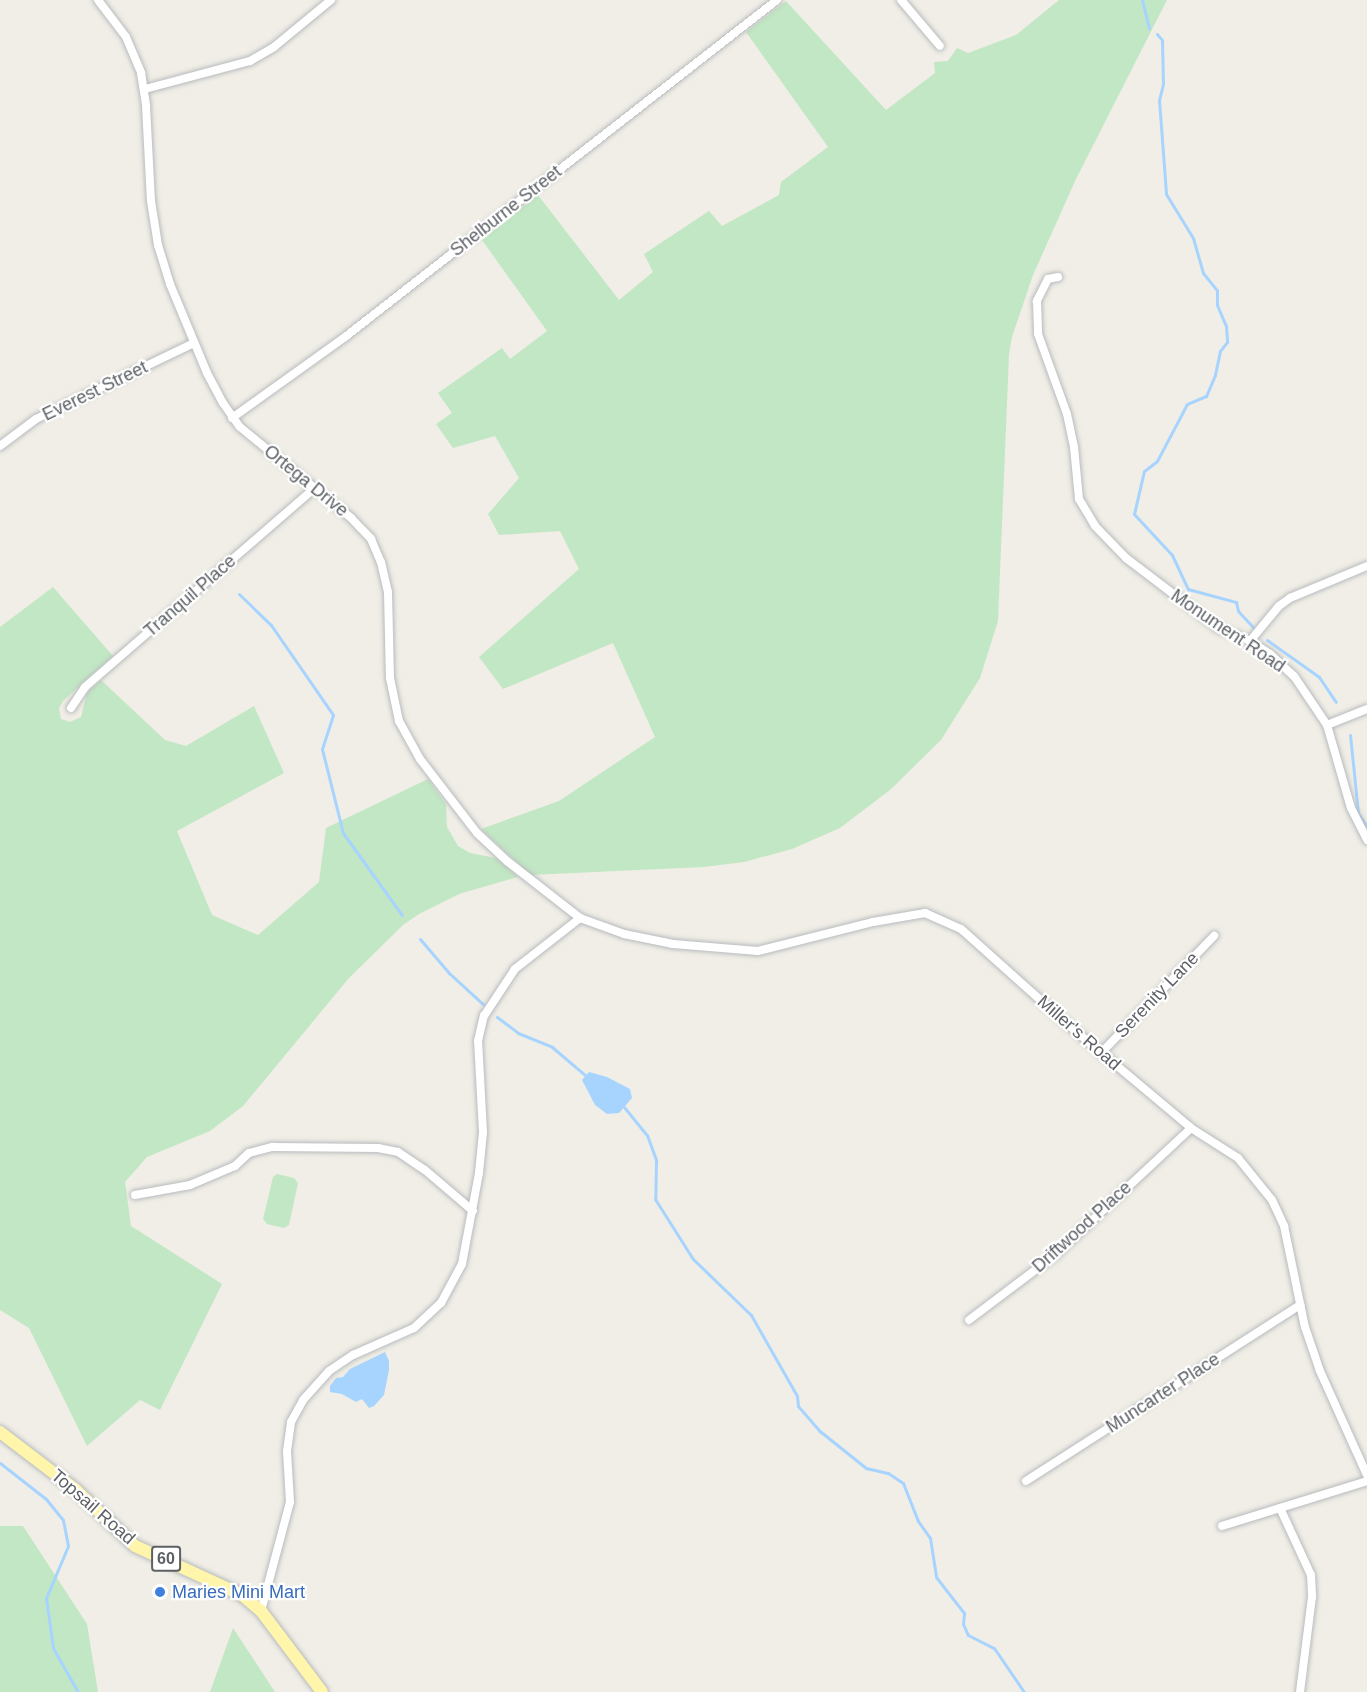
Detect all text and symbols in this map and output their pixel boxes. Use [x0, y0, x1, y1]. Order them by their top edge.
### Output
street label: Shelburne Street [446, 161, 566, 261]
street label: Everest Street [39, 356, 151, 426]
street label: Ortega Drive [260, 441, 352, 521]
street label: Tranquil Place [140, 550, 240, 642]
street label: Monument Road [1167, 585, 1289, 677]
street label: Serenity Lane [1111, 948, 1203, 1042]
street label: Miller's Road [1033, 991, 1125, 1075]
street label: Driftwood Place [1028, 1177, 1136, 1277]
street label: Muncarter Place [1102, 1348, 1224, 1438]
street label: Topsail Road [47, 1465, 139, 1549]
road number: 60 [151, 1546, 181, 1572]
place label: Maries Mini Mart [172, 1581, 305, 1603]
marker: Maries Mini Mart [153, 1585, 167, 1599]

